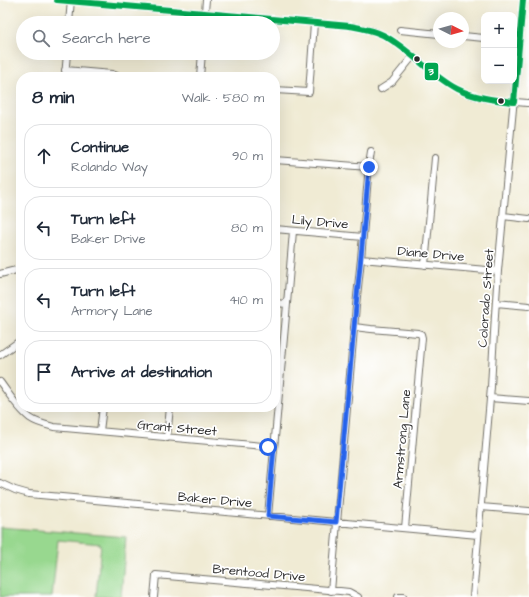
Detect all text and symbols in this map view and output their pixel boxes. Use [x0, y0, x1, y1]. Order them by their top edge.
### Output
north arrow [433, 12, 469, 48]
map controls [481, 12, 517, 84]
button: + [481, 12, 517, 48]
search box [16, 16, 280, 60]
icon: search [30, 27, 52, 49]
text: Search here [62, 28, 151, 49]
button: − [481, 48, 517, 84]
unlabelled marker [412, 54, 422, 64]
line badge: 3 [424, 62, 439, 81]
text: 3 [427, 64, 434, 79]
text: 8 min [32, 86, 74, 110]
text: Walk · 580 m [182, 89, 264, 107]
unlabelled marker [496, 96, 506, 106]
text: Continue [71, 137, 129, 158]
icon: ahead [33, 145, 55, 167]
text: 90 m [232, 147, 263, 165]
text: Rolando Way [71, 158, 148, 176]
route end [360, 158, 378, 176]
text: Turn left [71, 209, 135, 230]
street label: Lily Drive [291, 211, 349, 234]
icon: left [33, 217, 55, 239]
text: 80 m [231, 219, 263, 237]
text: Baker Drive [71, 230, 146, 248]
street label: Diane Drive [397, 242, 465, 266]
street label: Colorado Street [474, 247, 498, 348]
text: Turn left [71, 281, 135, 302]
icon: left [33, 289, 55, 311]
text: 410 m [229, 291, 263, 309]
text: Armory Lane [71, 302, 153, 320]
icon: arrive [33, 361, 55, 383]
text: Arrive at destination [71, 362, 212, 383]
street label: Armstrong Lane [389, 389, 416, 489]
street label: Grant Street [136, 416, 218, 441]
route start [259, 438, 277, 456]
street label: Baker Drive [177, 488, 253, 512]
street label: Brentood Drive [212, 560, 306, 586]

